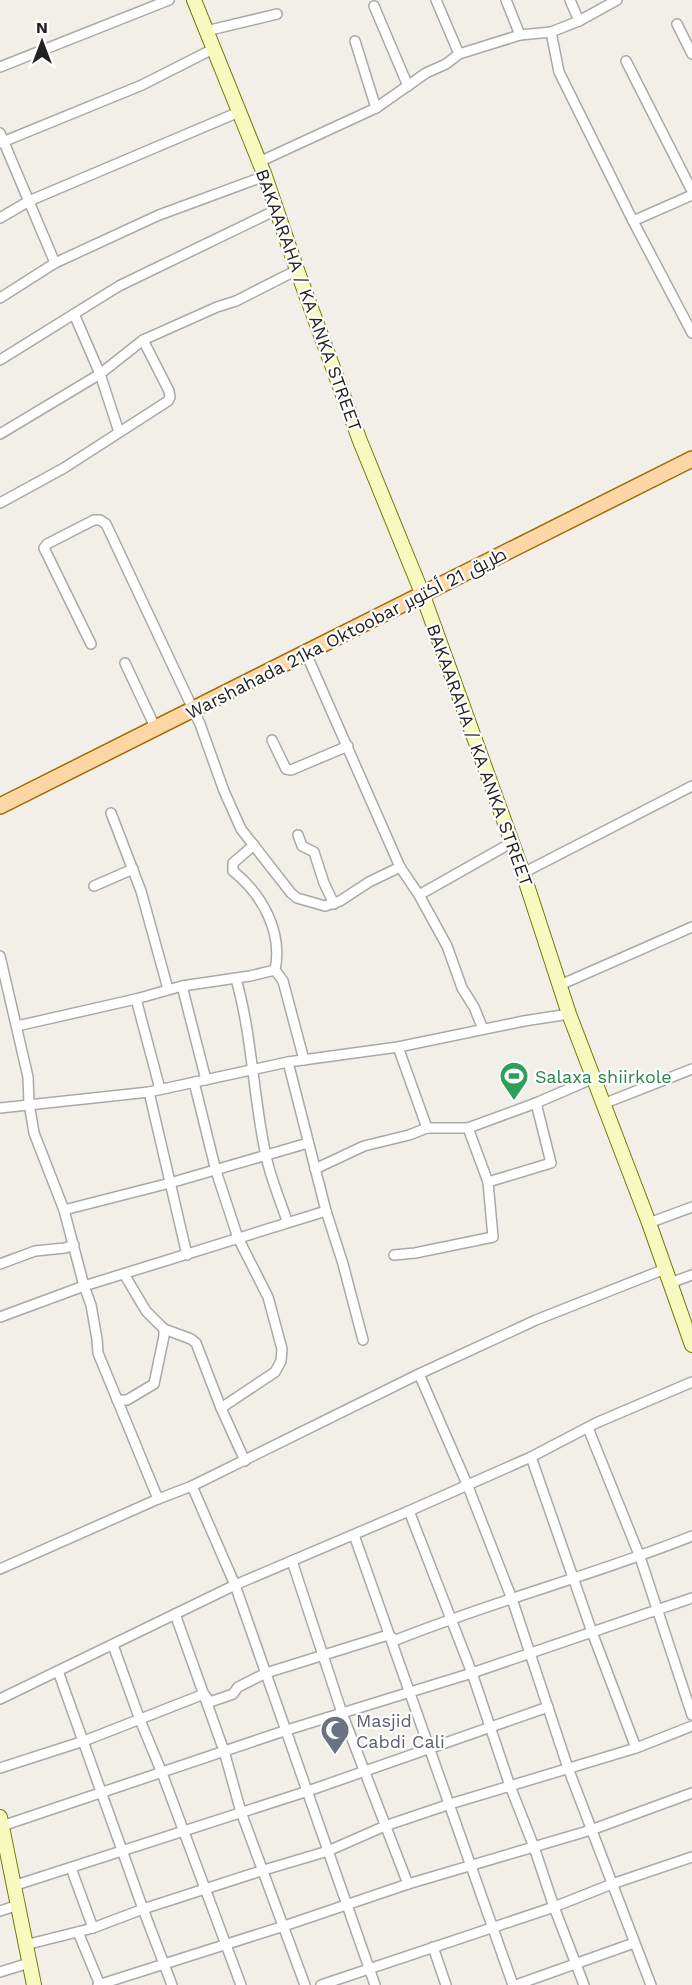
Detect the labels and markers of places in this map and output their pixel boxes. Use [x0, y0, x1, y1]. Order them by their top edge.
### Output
sports icon: Salaxa shiirkole [498, 1060, 530, 1102]
place label: Salaxa shiirkole [535, 1066, 672, 1087]
place label: Masjid Cabdi Cali [356, 1710, 445, 1752]
mosque icon: Masjid Cabdi Cali [319, 1714, 351, 1756]

